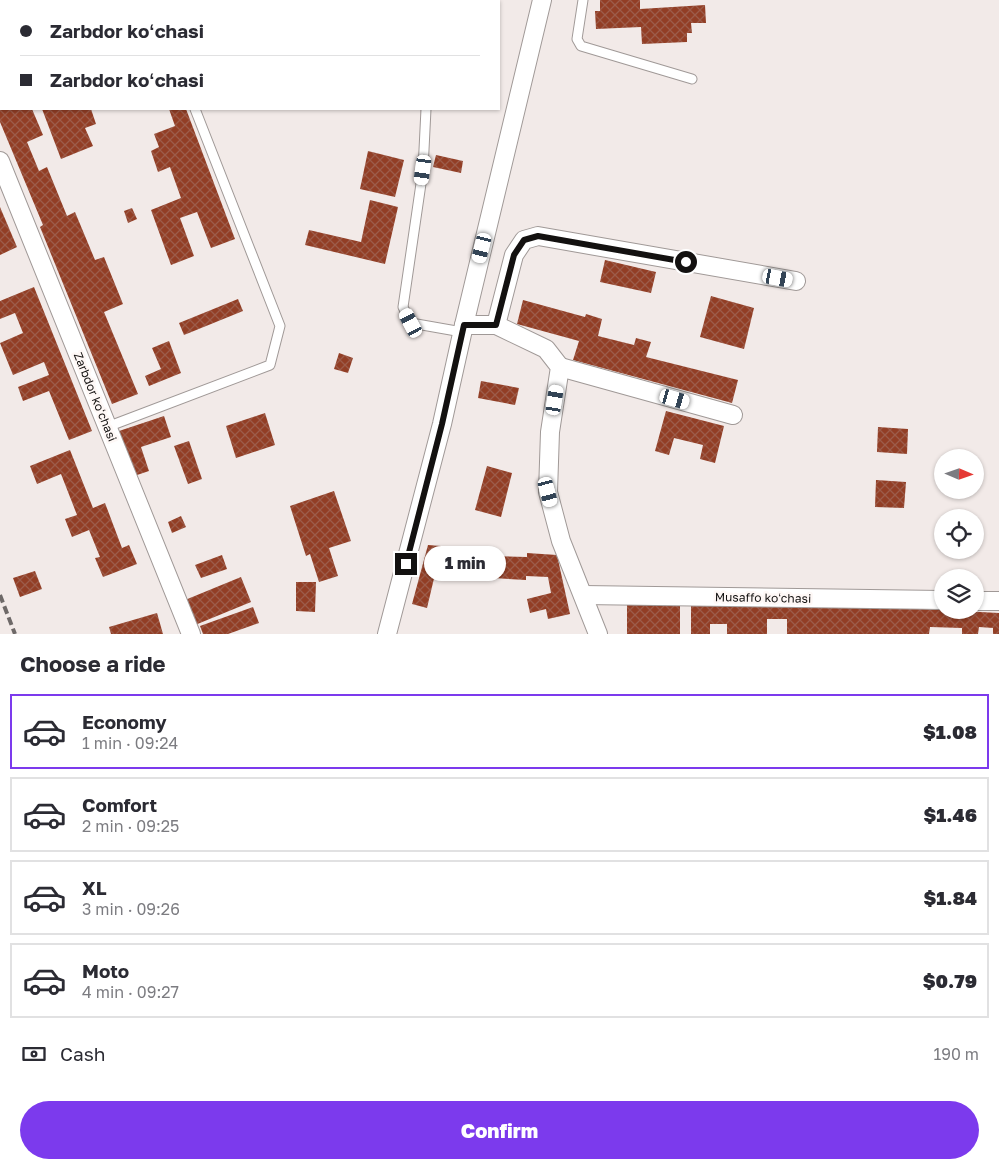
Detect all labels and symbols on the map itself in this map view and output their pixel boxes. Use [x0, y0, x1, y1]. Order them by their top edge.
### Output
car [413, 154, 432, 186]
car [471, 232, 492, 264]
route start [675, 251, 697, 273]
car [761, 268, 794, 288]
car [397, 306, 424, 340]
street label: Zarbdor koʻchasi [71, 350, 120, 444]
car [545, 384, 564, 416]
car [658, 388, 691, 410]
north arrow [934, 449, 984, 499]
car [536, 476, 559, 508]
callout: 1 min [424, 546, 506, 582]
route end [395, 553, 417, 575]
street label: Musaffo koʻchasi [715, 589, 811, 606]

